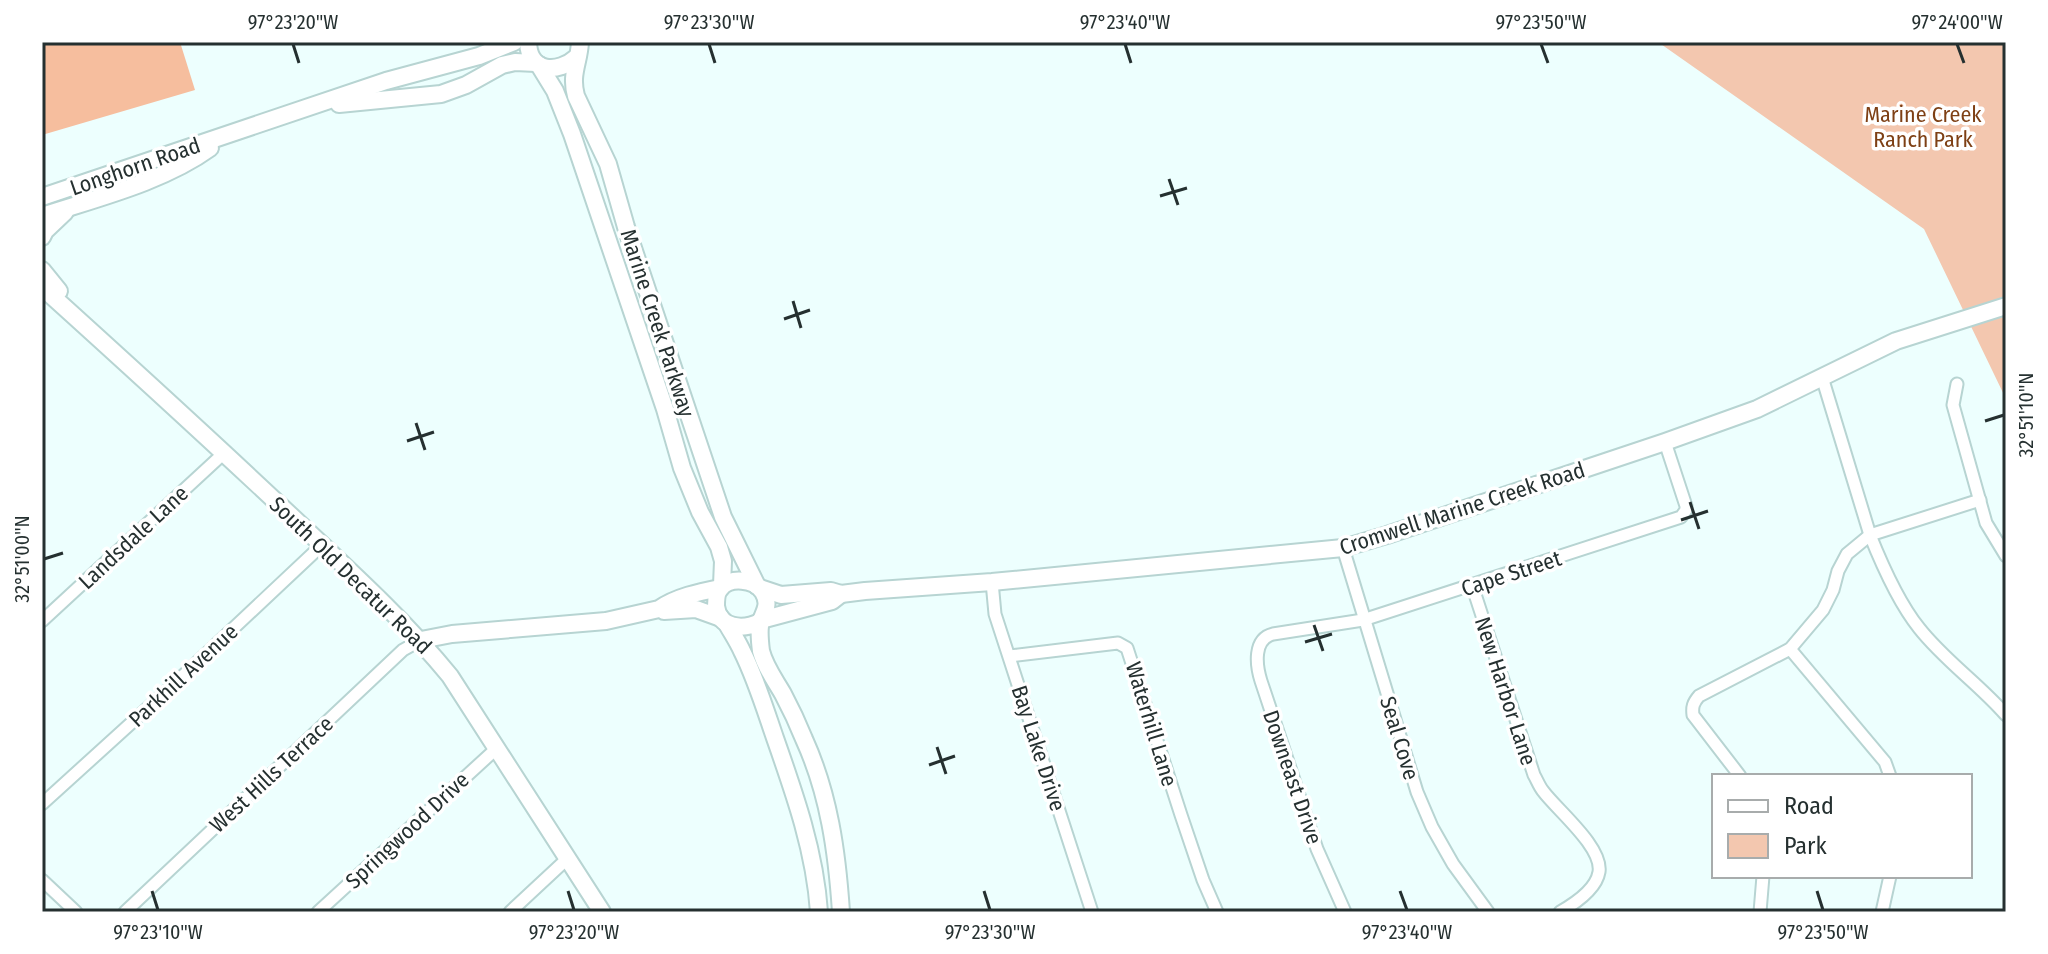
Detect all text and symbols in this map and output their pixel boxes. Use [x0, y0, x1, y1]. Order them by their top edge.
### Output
text: 97°23'20"W [248, 10, 338, 34]
text: 97°23'30"W [664, 10, 754, 34]
text: 97°23'40"W [1080, 10, 1170, 34]
text: 97°23'50"W [1496, 10, 1586, 34]
text: 97°24'00"W [1911, 10, 2003, 34]
park label: Marine Creek Ranch Park [1864, 101, 1982, 153]
street label: Longhorn Road [66, 132, 204, 201]
street label: Marine Creek Parkway [614, 226, 701, 421]
text: 32°51'10"N [2014, 373, 2038, 457]
street label: Cromwell Marine Creek Road [1336, 456, 1588, 561]
street label: Landsdale Lane [73, 480, 194, 595]
street label: South Old Decatur Road [264, 491, 437, 660]
text: 32°51'00"N [10, 515, 34, 603]
street label: Cape Street [1458, 544, 1565, 602]
street label: New Harbor Lane [1469, 613, 1542, 769]
street label: Parkhill Avenue [123, 618, 243, 733]
street label: Waterhill Lane [1120, 659, 1183, 790]
street label: Bay Lake Drive [1006, 682, 1072, 814]
street label: Seal Cove [1374, 693, 1425, 783]
street label: Downeast Drive [1257, 707, 1328, 848]
street label: West Hills Terrace [204, 710, 339, 838]
street label: Springwood Drive [340, 766, 475, 894]
legend [1712, 774, 1972, 878]
text: Road [1784, 792, 1834, 820]
text: Park [1784, 832, 1827, 860]
text: 97°23'10"W [113, 920, 203, 944]
text: 97°23'20"W [529, 920, 619, 944]
text: 97°23'30"W [945, 920, 1035, 944]
text: 97°23'40"W [1362, 920, 1452, 944]
text: 97°23'50"W [1778, 920, 1868, 944]

